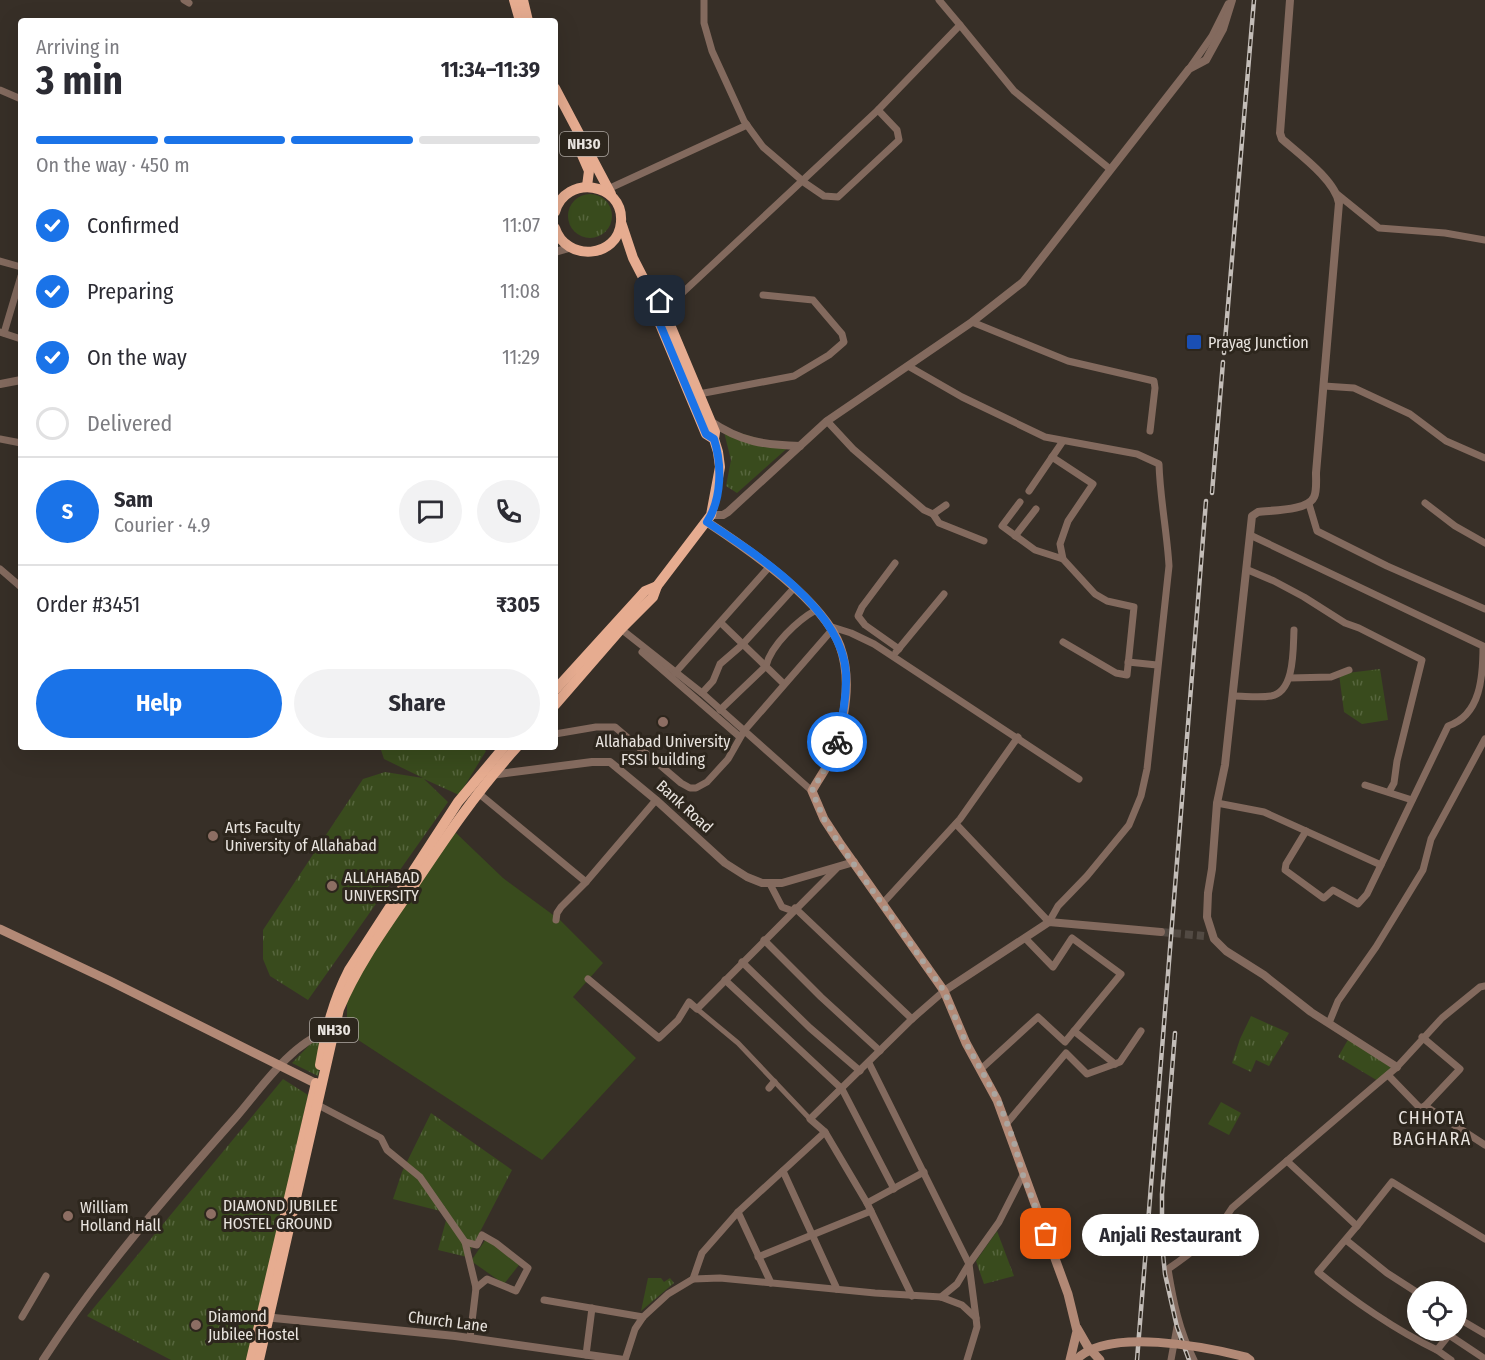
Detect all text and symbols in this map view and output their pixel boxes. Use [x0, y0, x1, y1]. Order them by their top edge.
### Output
text: Arriving in [36, 35, 120, 59]
text: 11:34–11:39 [441, 56, 540, 83]
text: 3 min [36, 58, 123, 104]
road number: NH30 [560, 132, 608, 156]
text: On the way · 450 m [36, 153, 190, 177]
icon: check [36, 209, 69, 242]
text: Confirmed [87, 212, 180, 239]
text: 11:07 [502, 213, 540, 237]
icon: check [36, 275, 69, 308]
pin [634, 275, 685, 326]
text: Preparing [87, 278, 173, 305]
text: 11:08 [500, 279, 540, 303]
icon: home [643, 284, 676, 317]
marker: Prayag Junction [1185, 333, 1203, 351]
place label: Prayag Junction [1208, 333, 1309, 352]
icon: check [36, 341, 69, 374]
text: On the way [87, 344, 187, 371]
text: 11:29 [502, 345, 540, 369]
text: Delivered [87, 410, 172, 437]
button: chat [399, 480, 462, 543]
button: phone [477, 480, 540, 543]
text: Sam [114, 486, 153, 513]
text: S [62, 498, 73, 525]
text: Courier · 4.9 [114, 513, 210, 537]
text: Order #3451 [36, 591, 140, 618]
text: ₹305 [496, 591, 540, 618]
button: Help [36, 669, 282, 738]
button: Share [294, 669, 540, 738]
courier [807, 712, 867, 772]
marker: Allahabad University FSSI building [656, 715, 670, 729]
icon: bike [821, 726, 854, 759]
place label: Allahabad University FSSI building [596, 732, 731, 769]
street label: Bank Road [653, 776, 717, 837]
place label: Arts Faculty University of Allahabad [225, 818, 377, 855]
marker: Arts Faculty University of Allahabad [206, 829, 220, 843]
place label: ALLAHABAD UNIVERSITY [344, 868, 420, 905]
marker: ALLAHABAD UNIVERSITY [325, 879, 339, 893]
road number: NH30 [310, 1018, 358, 1042]
district label: CHHOTA BAGHARA [1392, 1107, 1472, 1150]
place label: DIAMOND JUBILEE HOSTEL GROUND [223, 1196, 338, 1233]
place label: William Holland Hall [80, 1198, 161, 1235]
marker: DIAMOND JUBILEE HOSTEL GROUND [204, 1207, 218, 1221]
pin [1020, 1208, 1071, 1259]
marker: William Holland Hall [61, 1209, 75, 1223]
callout: Anjali Restaurant [1082, 1213, 1259, 1255]
icon: bag [1029, 1217, 1062, 1250]
text: Anjali Restaurant [1099, 1223, 1242, 1247]
map controls [1407, 1281, 1467, 1341]
button: locate [1407, 1281, 1467, 1341]
place label: Diamond Jubilee Hostel [208, 1307, 299, 1344]
street label: Church Lane [407, 1307, 489, 1336]
marker: Diamond Jubilee Hostel [189, 1318, 203, 1332]

